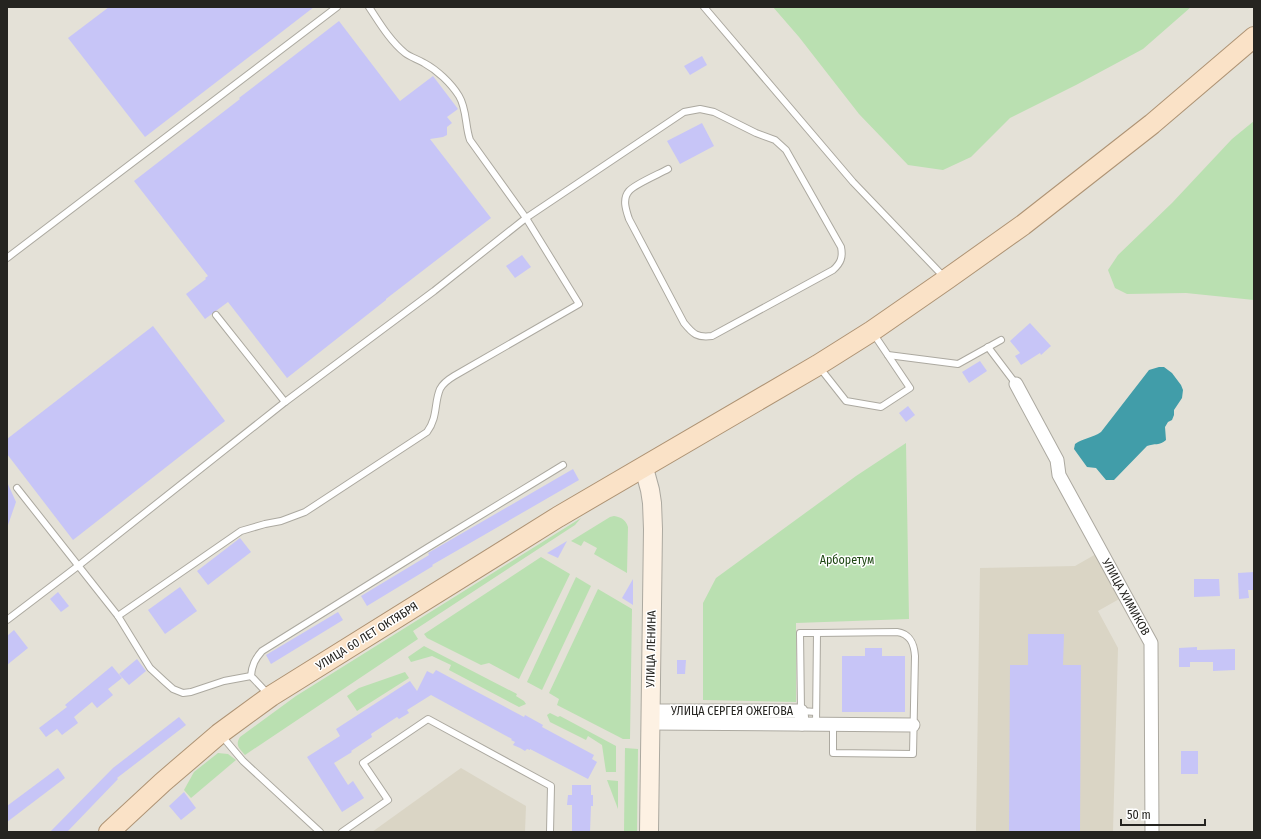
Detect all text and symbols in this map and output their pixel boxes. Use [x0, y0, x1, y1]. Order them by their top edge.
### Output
park label: Арборетум [820, 553, 874, 567]
street label: УЛИЦА ХИМИКОВ [1099, 555, 1153, 638]
street label: УЛИЦА 60 ЛЕТ ОКТЯБРЯ [313, 599, 421, 674]
street label: УЛИЦА ЛЕНИНА [643, 610, 659, 689]
street label: УЛИЦА СЕРГЕЯ ОЖЕГОВА [670, 704, 794, 718]
scale bar [1121, 801, 1205, 827]
text: 50 m [1127, 808, 1151, 822]

